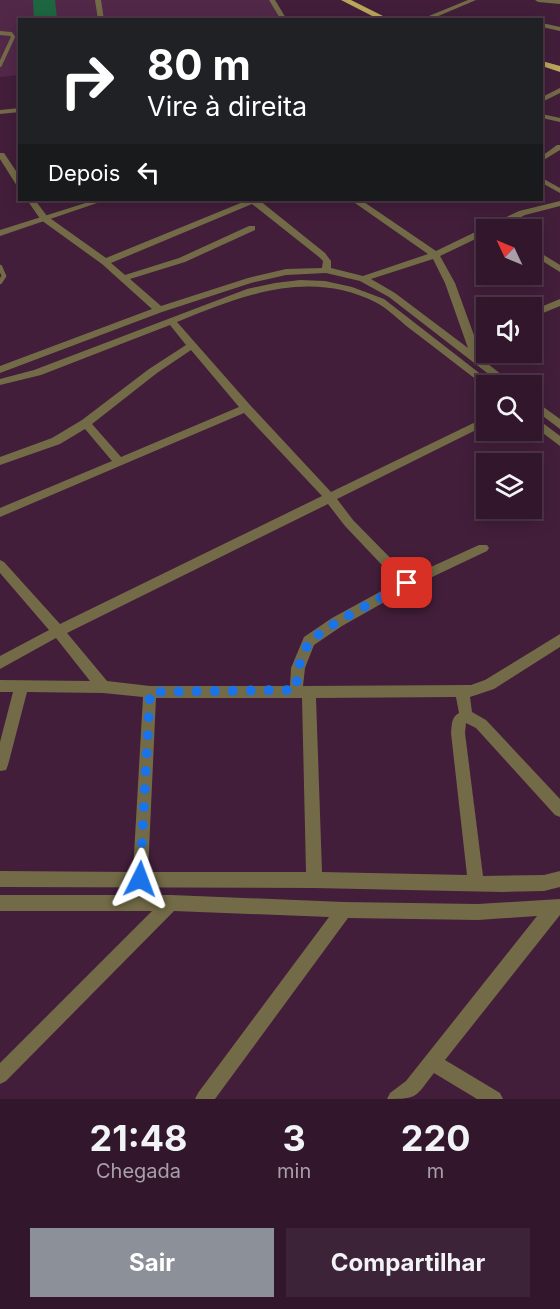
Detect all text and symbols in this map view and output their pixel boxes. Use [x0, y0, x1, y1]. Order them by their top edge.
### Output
text: 80 m [147, 39, 251, 90]
icon: right [48, 42, 126, 120]
text: Vire à direita [147, 90, 307, 123]
icon: left [132, 156, 165, 189]
text: Depois [48, 160, 120, 186]
north arrow [476, 219, 542, 285]
map controls [476, 219, 542, 519]
button: sound [476, 297, 542, 363]
button: search [476, 375, 542, 441]
button: layers [476, 453, 542, 519]
pin [381, 557, 432, 608]
icon: arrive [390, 566, 423, 599]
position arrow [108, 847, 172, 911]
text: 21:48 [90, 1116, 188, 1160]
text: 3 [283, 1116, 306, 1160]
text: 220 [401, 1116, 470, 1160]
text: Chegada [96, 1159, 181, 1183]
text: min [277, 1159, 311, 1183]
text: m [427, 1159, 444, 1183]
button: Sair [30, 1228, 274, 1297]
button: Compartilhar [286, 1228, 530, 1297]

